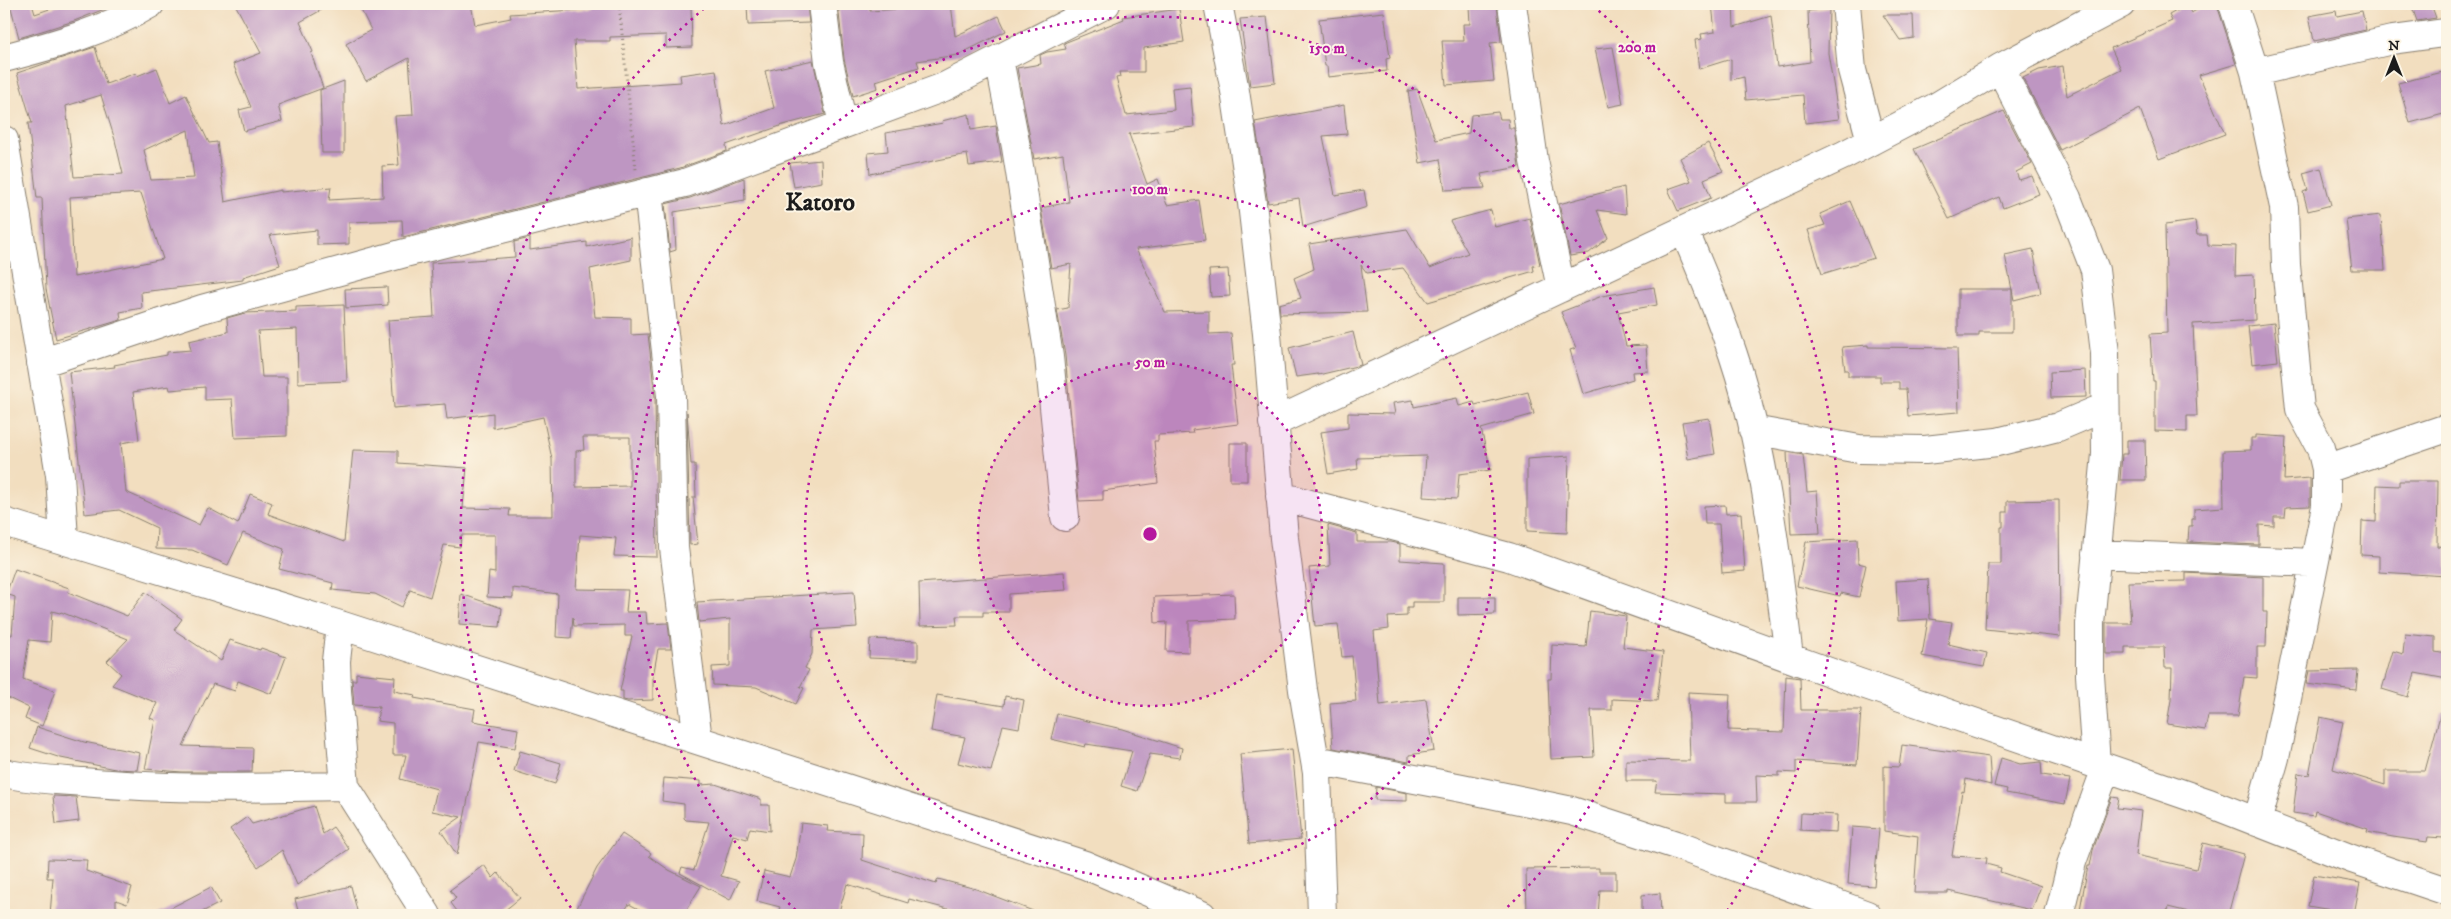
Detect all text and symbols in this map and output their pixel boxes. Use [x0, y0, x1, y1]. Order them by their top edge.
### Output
north arrow [2368, 32, 2418, 82]
text: N [2388, 37, 2400, 55]
text: 200 m [1618, 38, 1657, 57]
text: 150 m [1309, 39, 1345, 58]
text: 100 m [1132, 180, 1169, 199]
district label: Katoro [785, 187, 855, 218]
text: 50 m [1134, 353, 1166, 372]
centre of rings [1141, 525, 1159, 543]

